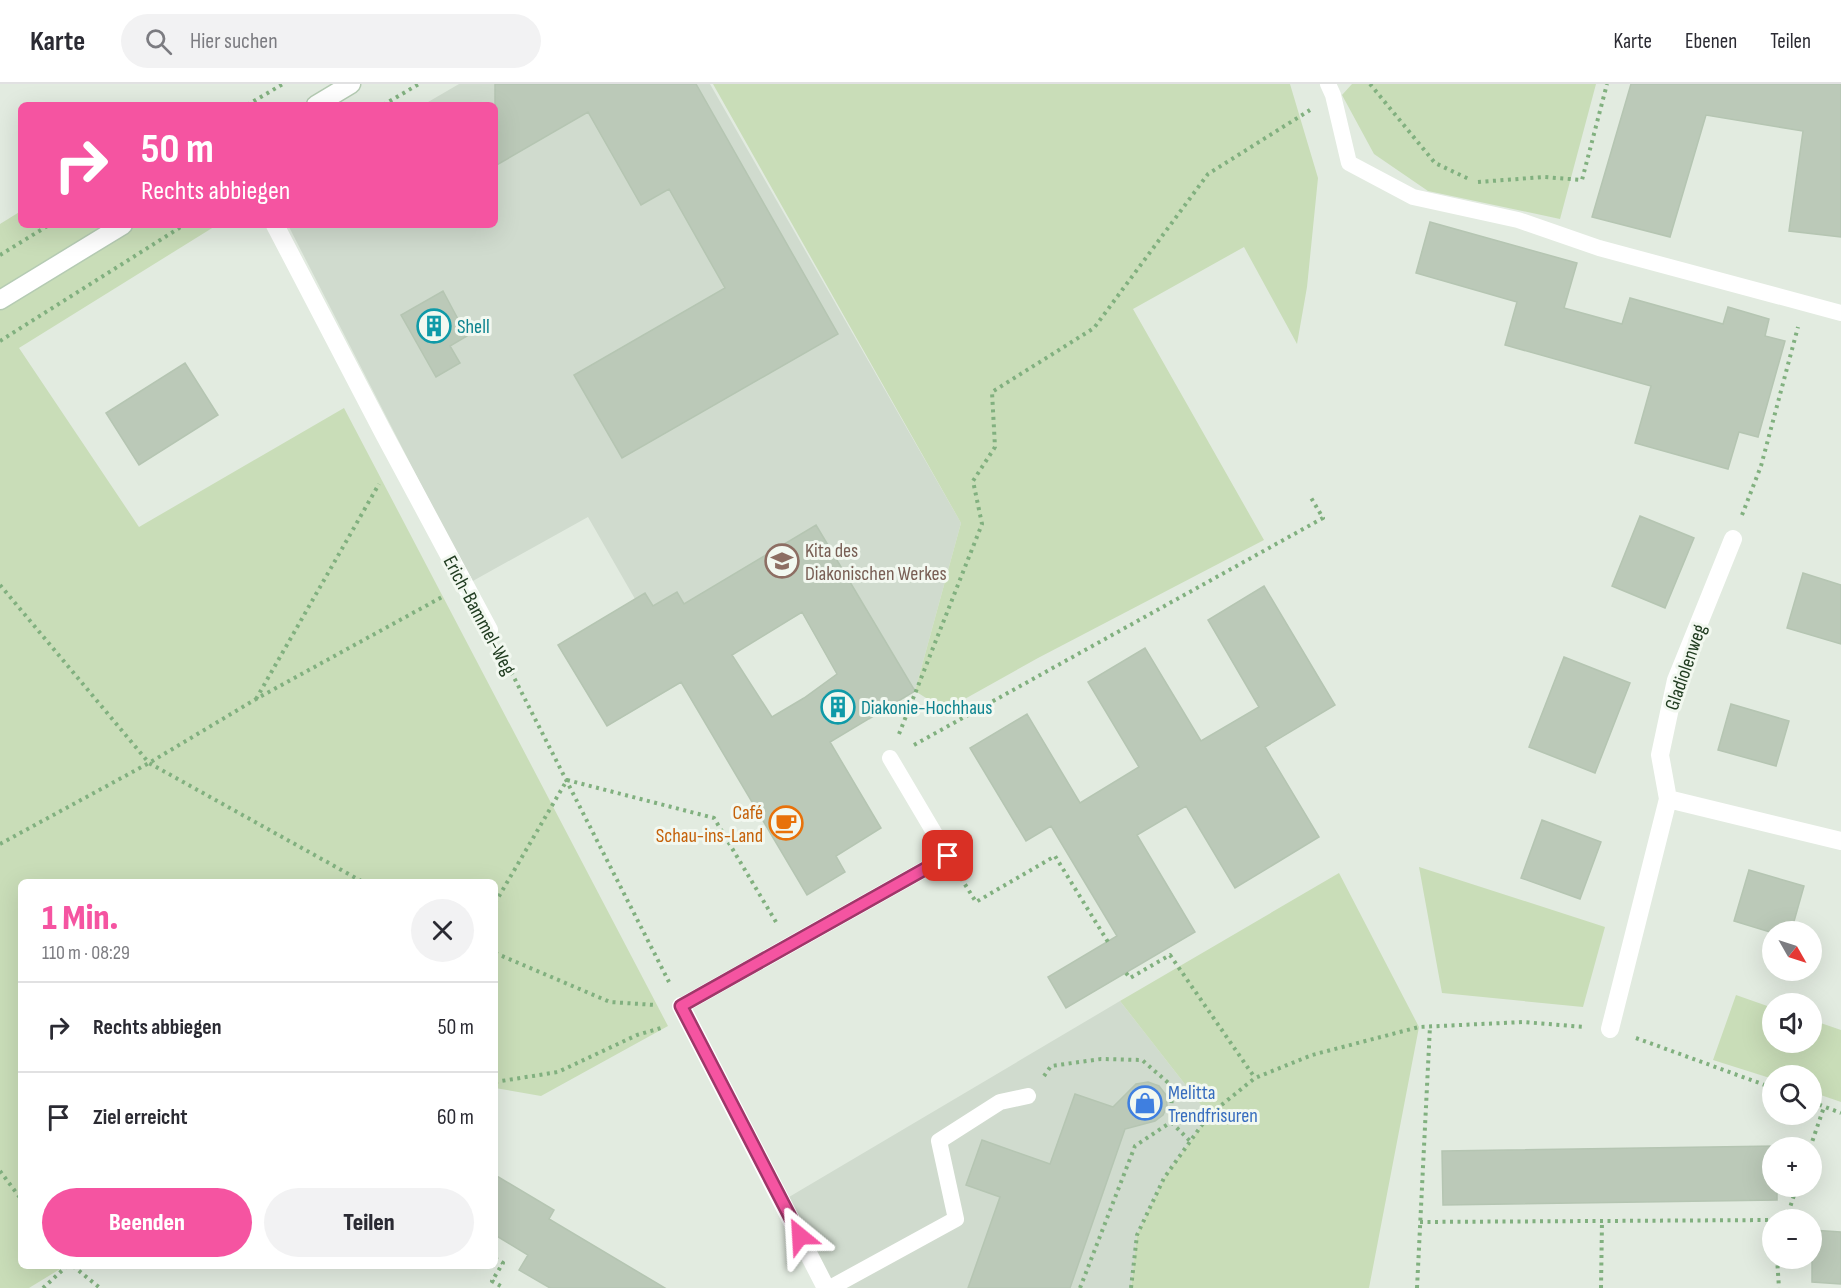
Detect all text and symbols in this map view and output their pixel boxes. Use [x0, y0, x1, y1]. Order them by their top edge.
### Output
search box [121, 14, 541, 68]
text: Karte [30, 25, 85, 58]
icon: search [142, 25, 175, 58]
text: Hier suchen [190, 28, 278, 55]
text: Karte [1614, 29, 1652, 54]
text: Ebenen [1685, 29, 1737, 54]
text: Teilen [1770, 29, 1811, 54]
text: 50 m [141, 124, 214, 175]
icon: right [42, 126, 120, 204]
text: Rechts abbiegen [141, 175, 290, 207]
building icon: Shell [416, 308, 452, 344]
place label: Shell [457, 315, 490, 339]
place label: Kita des Diakonischen Werkes [805, 539, 947, 586]
school or university icon: Kita des Diakonischen Werkes [764, 543, 800, 579]
street label: Erich-Bammel-Weg [438, 552, 521, 679]
street label: Gladiolenweg [1660, 621, 1712, 713]
building icon: Diakonie-Hochhaus [820, 689, 856, 725]
place label: Diakonie-Hochhaus [861, 696, 992, 720]
place label: Café Schau-ins-Land [656, 801, 763, 848]
cafe icon: Café Schau-ins-Land [768, 805, 804, 841]
pin [922, 830, 973, 881]
icon: arrive [931, 839, 964, 872]
text: 1 Min. [42, 897, 118, 940]
button: close [411, 899, 474, 962]
north arrow [1762, 921, 1822, 981]
map controls [1762, 921, 1822, 1269]
text: 110 m · 08:29 [42, 941, 130, 965]
button: sound [1762, 993, 1822, 1053]
icon: right [42, 1011, 75, 1044]
text: Rechts abbiegen [93, 1014, 222, 1041]
text: 50 m [438, 1014, 474, 1041]
button: search [1762, 1065, 1822, 1125]
place label: Melitta Trendfrisuren [1168, 1081, 1258, 1128]
shop icon: Melitta Trendfrisuren [1127, 1085, 1163, 1121]
icon: arrive [42, 1101, 75, 1134]
text: Ziel erreicht [93, 1104, 188, 1131]
text: 60 m [437, 1104, 474, 1131]
button: + [1762, 1137, 1822, 1197]
button: Beenden [42, 1188, 252, 1257]
button: Teilen [264, 1188, 474, 1257]
position arrow [768, 1204, 832, 1268]
button: − [1762, 1209, 1822, 1269]

